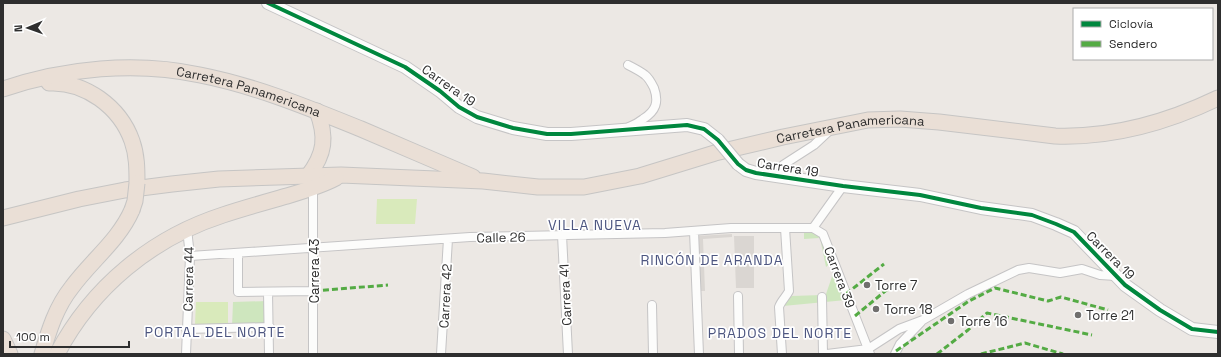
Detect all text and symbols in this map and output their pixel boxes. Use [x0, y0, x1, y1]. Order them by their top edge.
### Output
north arrow [8, 8, 48, 48]
legend [1073, 8, 1213, 60]
text: Ciclovía [1109, 16, 1153, 32]
text: N [11, 24, 25, 32]
text: Sendero [1109, 36, 1157, 52]
street label: Carrera 19 [418, 61, 479, 110]
street label: Carretera Panamericana [175, 63, 324, 121]
street label: Carretera Panamericana [775, 111, 926, 147]
street label: Carrera 19 [756, 154, 820, 181]
district label: VILLA NUEVA [548, 216, 642, 234]
street label: Carrera 19 [1083, 227, 1139, 283]
street label: Calle 26 [476, 229, 526, 246]
street label: Carrera 43 [306, 239, 323, 303]
street label: Carrera 39 [820, 244, 859, 310]
street label: Carrera 44 [179, 246, 198, 312]
district label: RINCÓN DE ARANDA [640, 251, 784, 269]
street label: Carrera 42 [435, 263, 456, 329]
street label: Carrera 41 [555, 264, 576, 326]
place label: Torre 7 [875, 277, 917, 294]
marker: Torre 7 [862, 280, 872, 290]
place label: Torre 18 [884, 301, 933, 318]
marker: Torre 18 [871, 304, 881, 314]
place label: Torre 21 [1086, 307, 1134, 324]
marker: Torre 21 [1073, 310, 1083, 320]
place label: Torre 16 [959, 313, 1007, 330]
marker: Torre 16 [946, 316, 956, 326]
scale bar [10, 323, 129, 349]
district label: PORTAL DEL NORTE [145, 323, 285, 341]
district label: PRADOS DEL NORTE [708, 324, 852, 342]
text: 100 m [16, 329, 50, 345]

